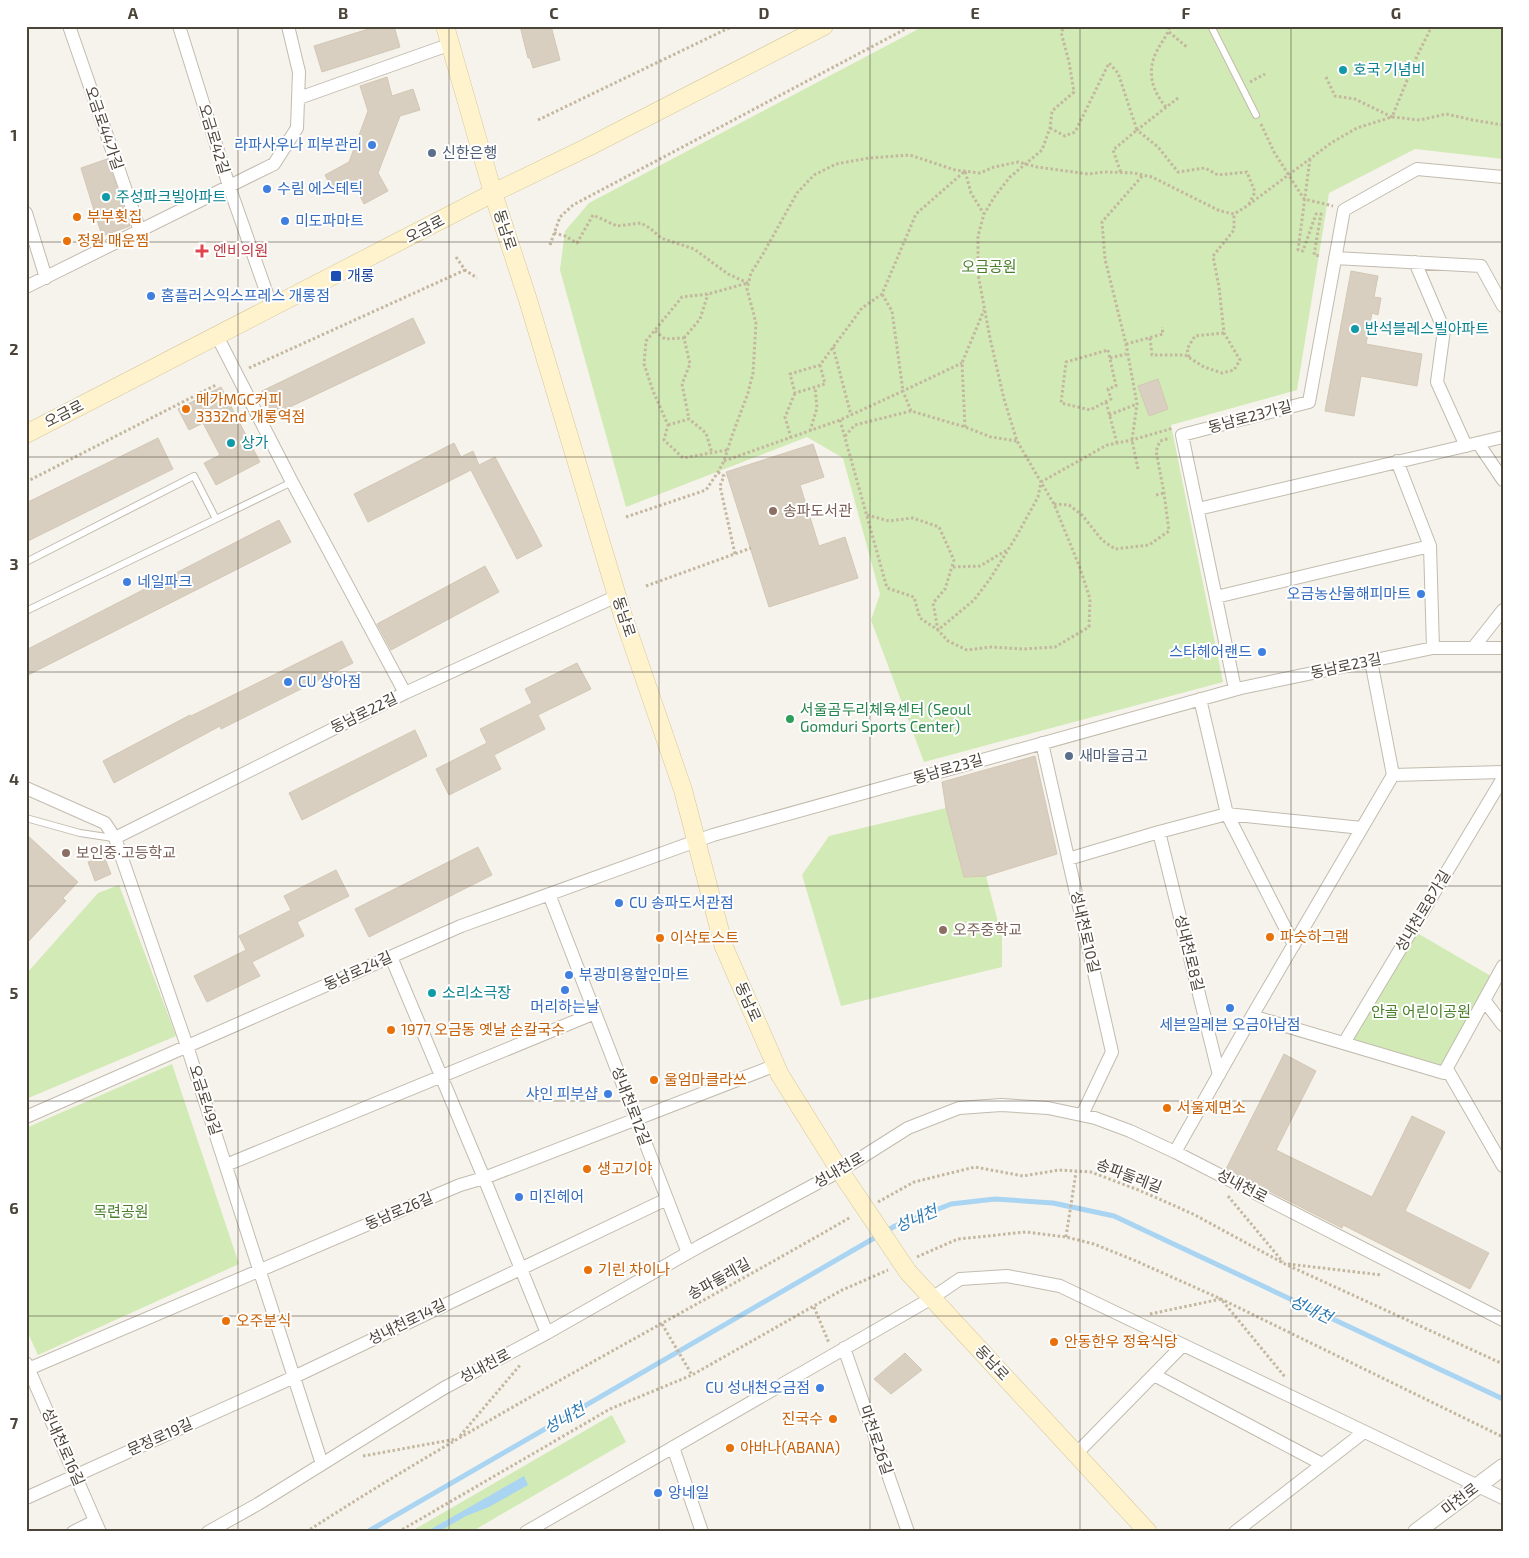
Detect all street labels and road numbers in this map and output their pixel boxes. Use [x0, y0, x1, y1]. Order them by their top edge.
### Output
street label: 오금로44가길 [82, 83, 128, 172]
street label: 오금로42길 [196, 101, 234, 176]
street label: 동남로 [491, 207, 521, 252]
street label: 오금로 [402, 210, 447, 246]
street label: 오금로 [41, 396, 86, 431]
street label: 동남로23가길 [1206, 396, 1293, 436]
street label: 동남로 [610, 594, 640, 639]
street label: 동남로23길 [1309, 649, 1383, 681]
street label: 동남로22길 [327, 688, 400, 736]
street label: 동남로23길 [911, 749, 985, 787]
street label: 성내천로8가길 [1391, 866, 1454, 955]
street label: 성내천로10길 [1068, 889, 1104, 975]
street label: 성내천로8길 [1172, 913, 1208, 993]
street label: 동남로24길 [321, 947, 395, 993]
street label: 동남로 [732, 979, 766, 1024]
street label: 오금로49길 [186, 1062, 226, 1137]
street label: 성내천로12길 [609, 1063, 655, 1148]
street label: 성내천로 [810, 1148, 867, 1191]
street label: 송파둘레길 [1094, 1154, 1165, 1196]
street label: 성내천로 [1214, 1165, 1271, 1206]
street label: 동남로26길 [362, 1188, 435, 1232]
street label: 송파둘레길 [684, 1254, 753, 1303]
street label: 성내천로14길 [365, 1295, 448, 1348]
street label: 동남로 [972, 1341, 1013, 1384]
street label: 성내천로 [456, 1344, 513, 1386]
street label: 마천로26길 [857, 1403, 897, 1477]
street label: 성내천로16길 [39, 1405, 89, 1488]
street label: 문정로19길 [124, 1414, 195, 1458]
street label: 마천로 [1437, 1479, 1481, 1518]

